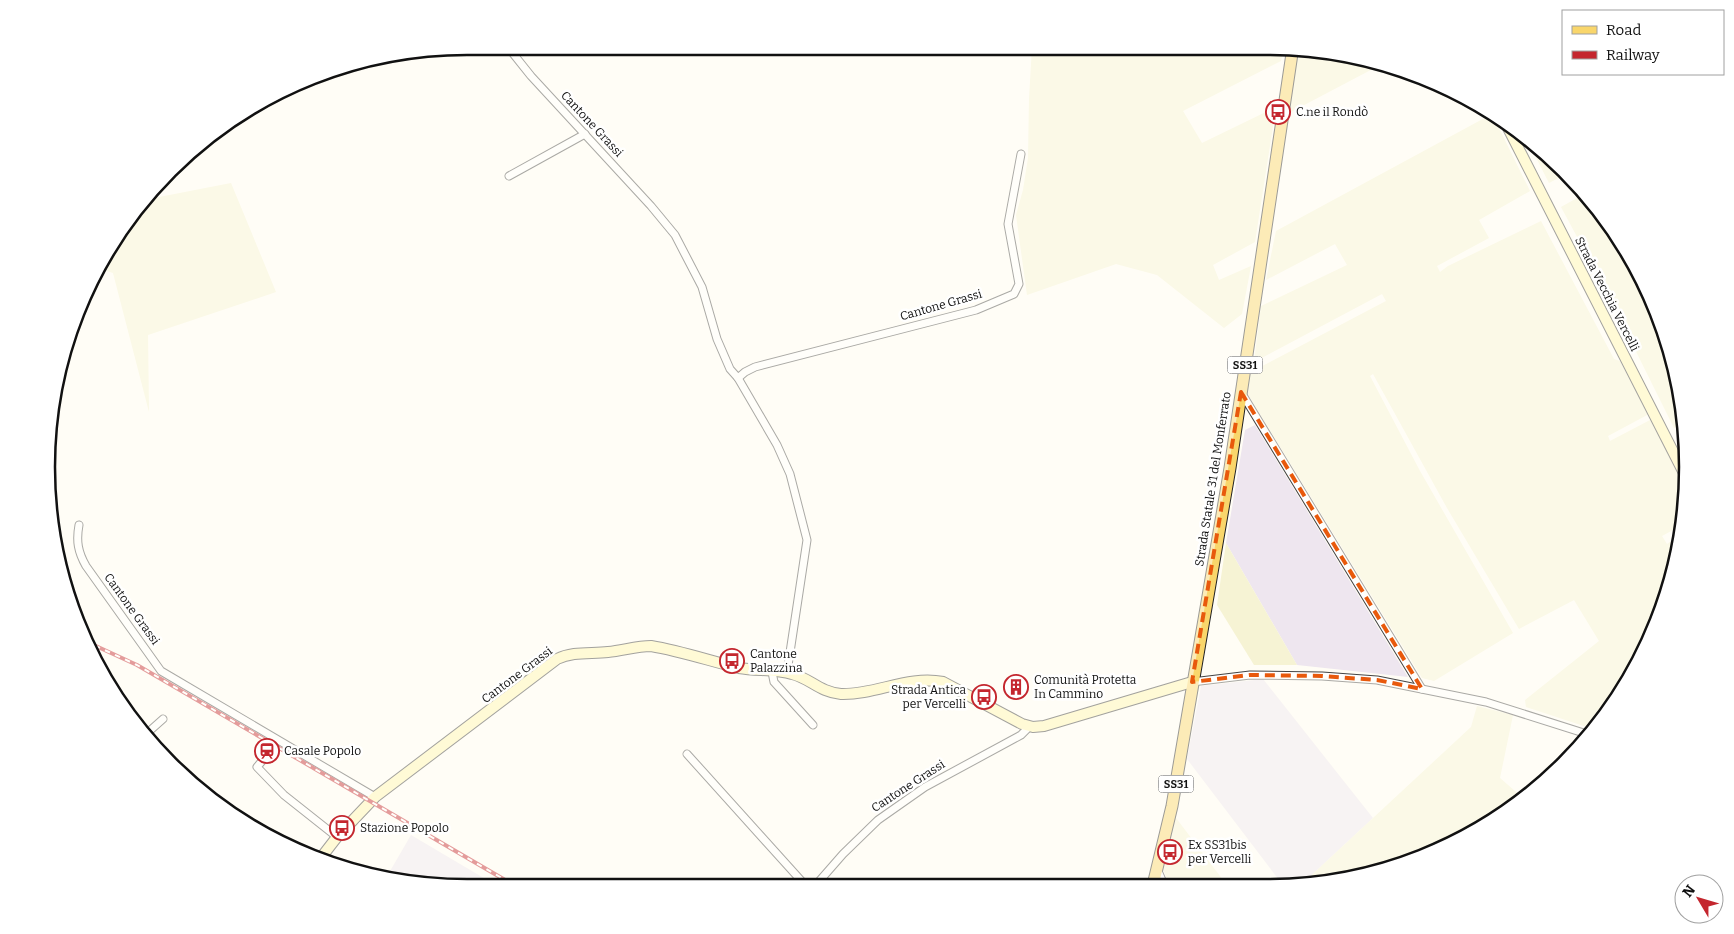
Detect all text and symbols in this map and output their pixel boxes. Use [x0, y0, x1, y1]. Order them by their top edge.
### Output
legend [1562, 10, 1724, 75]
text: Road [1606, 21, 1641, 39]
text: Railway [1606, 46, 1660, 64]
street label: Cantone Grassi [558, 88, 626, 160]
bus stop icon: C.ne il Rondò [1265, 99, 1291, 125]
place label: C.ne il Rondò [1296, 105, 1368, 119]
street label: Strada Vecchia Vercelli [1572, 234, 1642, 354]
street label: Cantone Grassi [898, 286, 984, 323]
road number: SS31 [1228, 356, 1262, 374]
street label: Strada Statale 31 del Monferrato [1192, 390, 1234, 567]
street label: Cantone Grassi [101, 571, 163, 648]
street label: Cantone Grassi [479, 644, 555, 706]
place label: Cantone Palazzina [750, 647, 803, 675]
bus stop icon: Cantone Palazzina [719, 648, 745, 674]
place label: Comunità Protetta In Cammino [1034, 673, 1137, 701]
building icon: Comunità Protetta In Cammino [1003, 674, 1029, 700]
place label: Strada Antica per Vercelli [891, 683, 966, 711]
bus stop icon: Strada Antica per Vercelli [971, 684, 997, 710]
station icon: Casale Popolo [254, 738, 280, 764]
place label: Casale Popolo [284, 744, 361, 758]
street label: Cantone Grassi [869, 757, 948, 815]
road number: SS31 [1158, 776, 1194, 792]
bus stop icon: Stazione Popolo [329, 815, 355, 841]
place label: Stazione Popolo [360, 821, 449, 835]
place label: Ex SS31bis per Vercelli [1188, 838, 1252, 866]
bus stop icon: Ex SS31bis per Vercelli [1157, 839, 1183, 865]
north arrow [1674, 874, 1724, 924]
text: N [1679, 882, 1699, 901]

